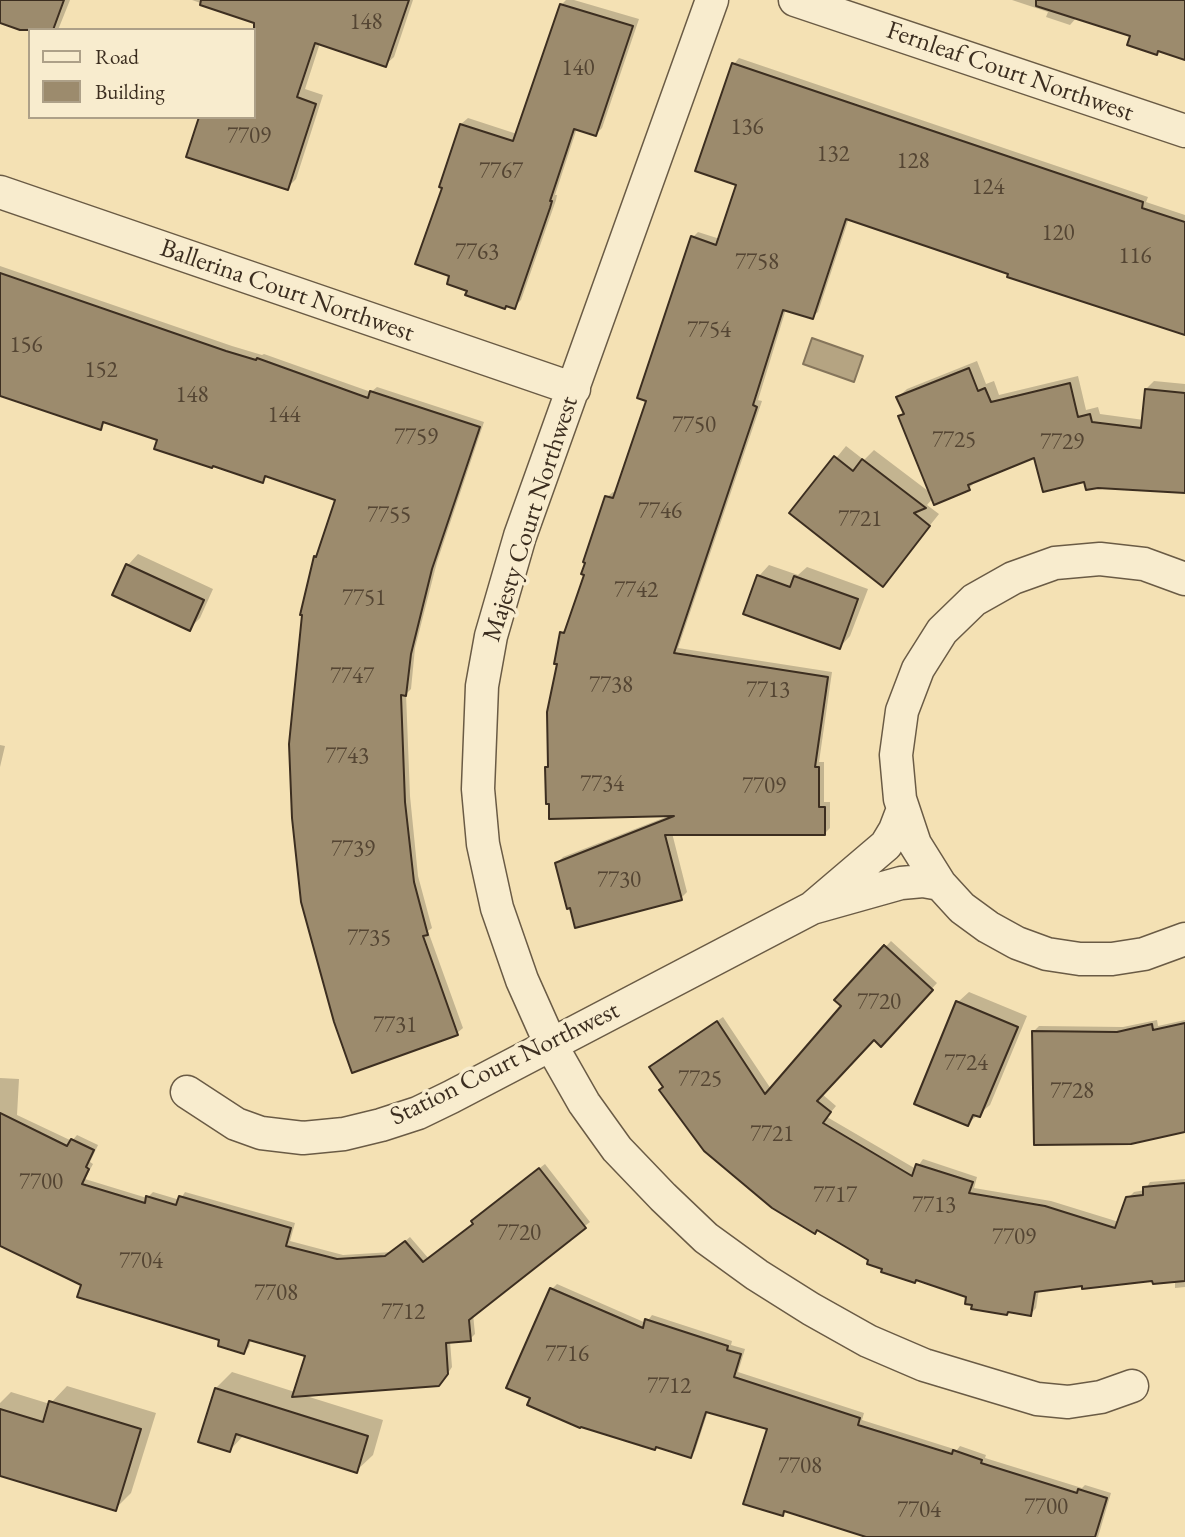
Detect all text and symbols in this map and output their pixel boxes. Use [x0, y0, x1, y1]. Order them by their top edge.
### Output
house number: 148 [349, 9, 383, 37]
street label: Fernleaf Court Northwest [882, 15, 1138, 129]
legend [28, 28, 256, 119]
text: Road [95, 43, 139, 70]
house number: 140 [561, 55, 595, 83]
text: Building [95, 78, 165, 105]
house number: 136 [730, 114, 764, 142]
house number: 7709 [227, 123, 271, 151]
house number: 132 [816, 141, 850, 169]
house number: 128 [896, 148, 930, 176]
house number: 7767 [479, 158, 523, 186]
house number: 124 [971, 174, 1005, 202]
house number: 120 [1041, 220, 1075, 248]
street label: Ballerina Court Northwest [156, 233, 418, 349]
house number: 7763 [455, 239, 499, 267]
house number: 116 [1118, 243, 1152, 271]
house number: 7758 [735, 249, 779, 277]
house number: 7754 [687, 317, 731, 345]
house number: 156 [9, 332, 43, 360]
house number: 152 [84, 357, 118, 385]
house number: 148 [175, 382, 209, 410]
street label: Majesty Court Northwest [477, 392, 585, 646]
house number: 144 [267, 402, 301, 430]
house number: 7750 [672, 412, 716, 440]
house number: 7759 [394, 424, 438, 452]
house number: 7725 [932, 427, 976, 455]
house number: 7729 [1040, 429, 1084, 457]
house number: 7746 [638, 498, 682, 526]
house number: 7755 [367, 502, 411, 530]
house number: 7721 [838, 506, 882, 534]
house number: 7742 [614, 577, 658, 605]
house number: 7751 [342, 585, 386, 613]
house number: 7747 [330, 663, 374, 691]
house number: 7738 [589, 672, 633, 700]
house number: 7713 [746, 677, 790, 705]
house number: 7743 [325, 743, 369, 771]
house number: 7734 [580, 771, 624, 799]
house number: 7709 [742, 773, 786, 801]
house number: 7739 [331, 836, 375, 864]
house number: 7730 [597, 867, 641, 895]
house number: 7735 [347, 925, 391, 953]
house number: 7720 [857, 989, 901, 1017]
street label: Station Court Northwest [385, 995, 625, 1133]
house number: 7731 [373, 1012, 417, 1040]
house number: 7724 [944, 1050, 988, 1078]
house number: 7725 [678, 1066, 722, 1094]
house number: 7728 [1050, 1078, 1094, 1106]
house number: 7721 [750, 1121, 794, 1149]
house number: 7700 [19, 1169, 63, 1197]
house number: 7717 [813, 1182, 857, 1210]
house number: 7713 [912, 1192, 956, 1220]
house number: 7720 [497, 1220, 541, 1248]
house number: 7709 [992, 1224, 1036, 1252]
house number: 7704 [119, 1248, 163, 1276]
house number: 7708 [254, 1280, 298, 1308]
house number: 7712 [381, 1299, 425, 1327]
house number: 7716 [545, 1341, 589, 1369]
house number: 7712 [647, 1373, 691, 1401]
house number: 7708 [778, 1453, 822, 1481]
house number: 7700 [1024, 1494, 1068, 1522]
house number: 7704 [897, 1497, 941, 1525]

